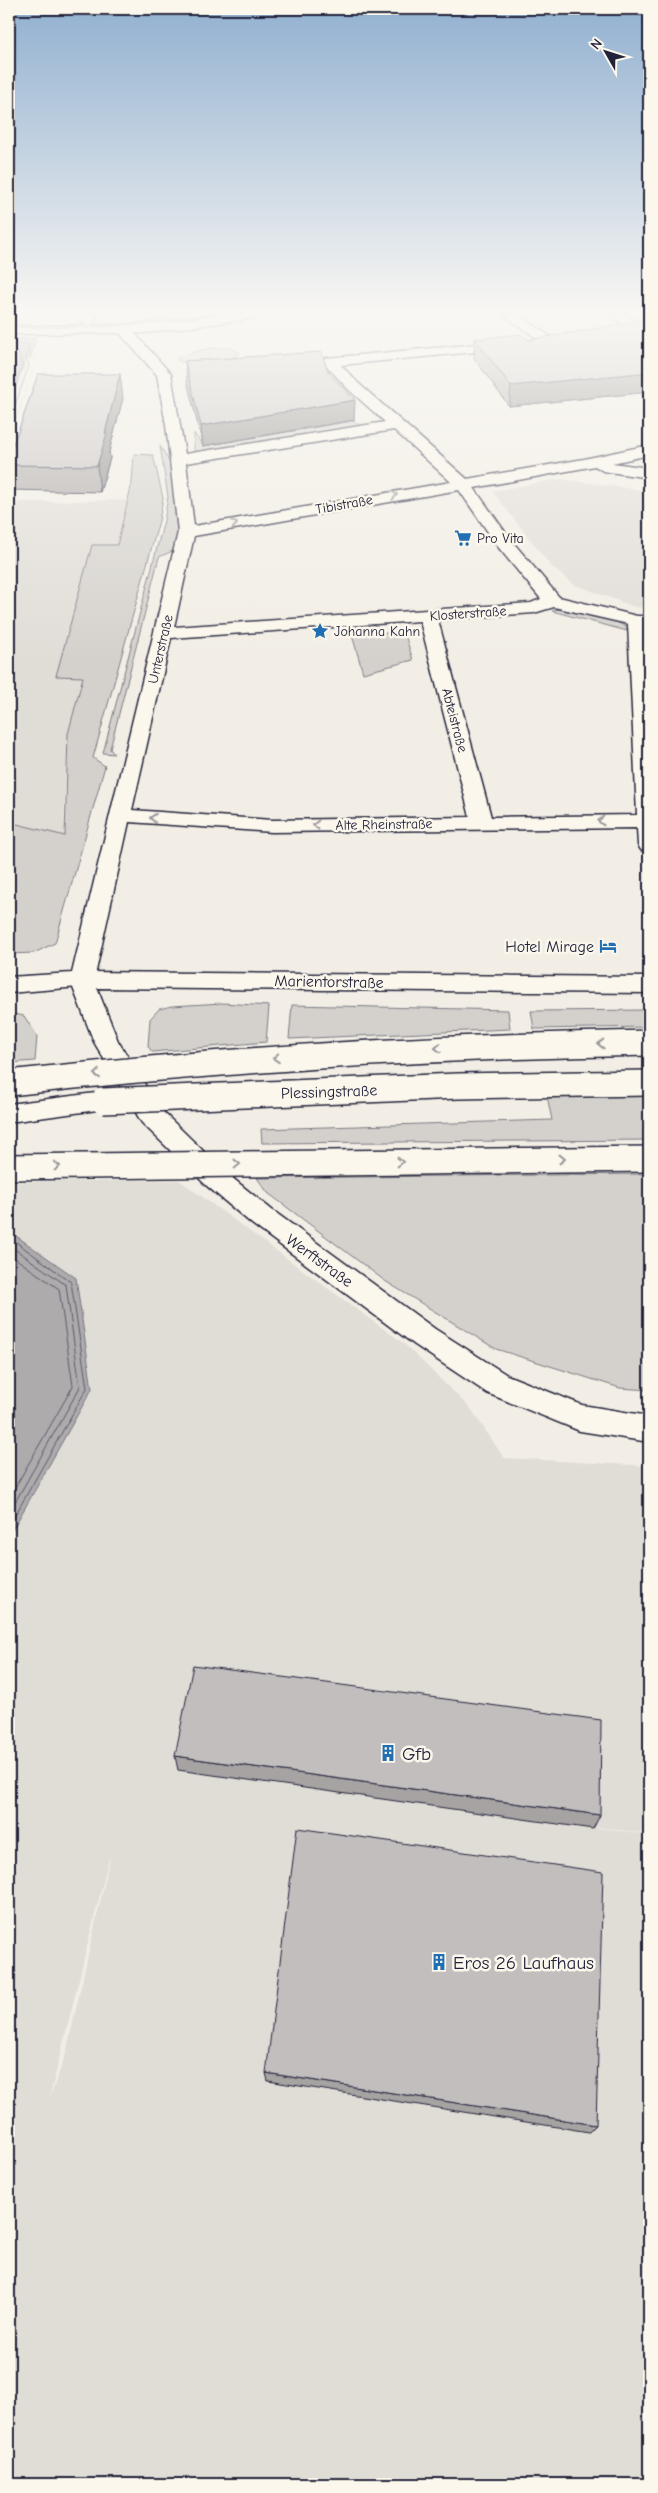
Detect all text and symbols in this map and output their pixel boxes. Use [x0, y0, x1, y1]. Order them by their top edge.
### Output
north arrow [580, 28, 630, 78]
text: N [587, 35, 606, 53]
street label: Tibistraße [314, 491, 374, 518]
one-way arrow [390, 491, 398, 501]
one-way arrow [230, 519, 238, 529]
supermarket icon: Pro Vita [453, 528, 473, 548]
place label: Pro Vita [477, 530, 524, 547]
street label: Klosterstraße [429, 602, 507, 625]
street label: Unterstraße [144, 613, 177, 685]
place icon: Johanna Kahn [310, 621, 330, 641]
place label: Johanna Kahn [334, 623, 420, 640]
street label: Abteistraße [438, 686, 471, 754]
one-way arrow [149, 813, 157, 824]
street label: Alte Rheinstraße [335, 815, 433, 834]
one-way arrow [596, 816, 604, 826]
one-way arrow [311, 820, 319, 831]
hotel icon: Hotel Mirage [598, 936, 618, 956]
place label: Hotel Mirage [505, 938, 594, 956]
street label: Marientorstraße [274, 972, 384, 992]
one-way arrow [596, 1039, 604, 1049]
one-way arrow [434, 1043, 442, 1054]
one-way arrow [272, 1053, 280, 1064]
one-way arrow [92, 1069, 100, 1080]
street label: Plessingstraße [280, 1081, 378, 1103]
one-way arrow [559, 1154, 567, 1164]
one-way arrow [396, 1157, 404, 1167]
one-way arrow [234, 1159, 242, 1170]
one-way arrow [54, 1161, 62, 1171]
street label: Werftstraße [283, 1231, 356, 1291]
building icon: Gfb [378, 1743, 398, 1763]
place label: Gfb [402, 1743, 431, 1765]
building icon: Eros 26 Laufhaus [429, 1952, 449, 1972]
place label: Eros 26 Laufhaus [453, 1952, 594, 1974]

